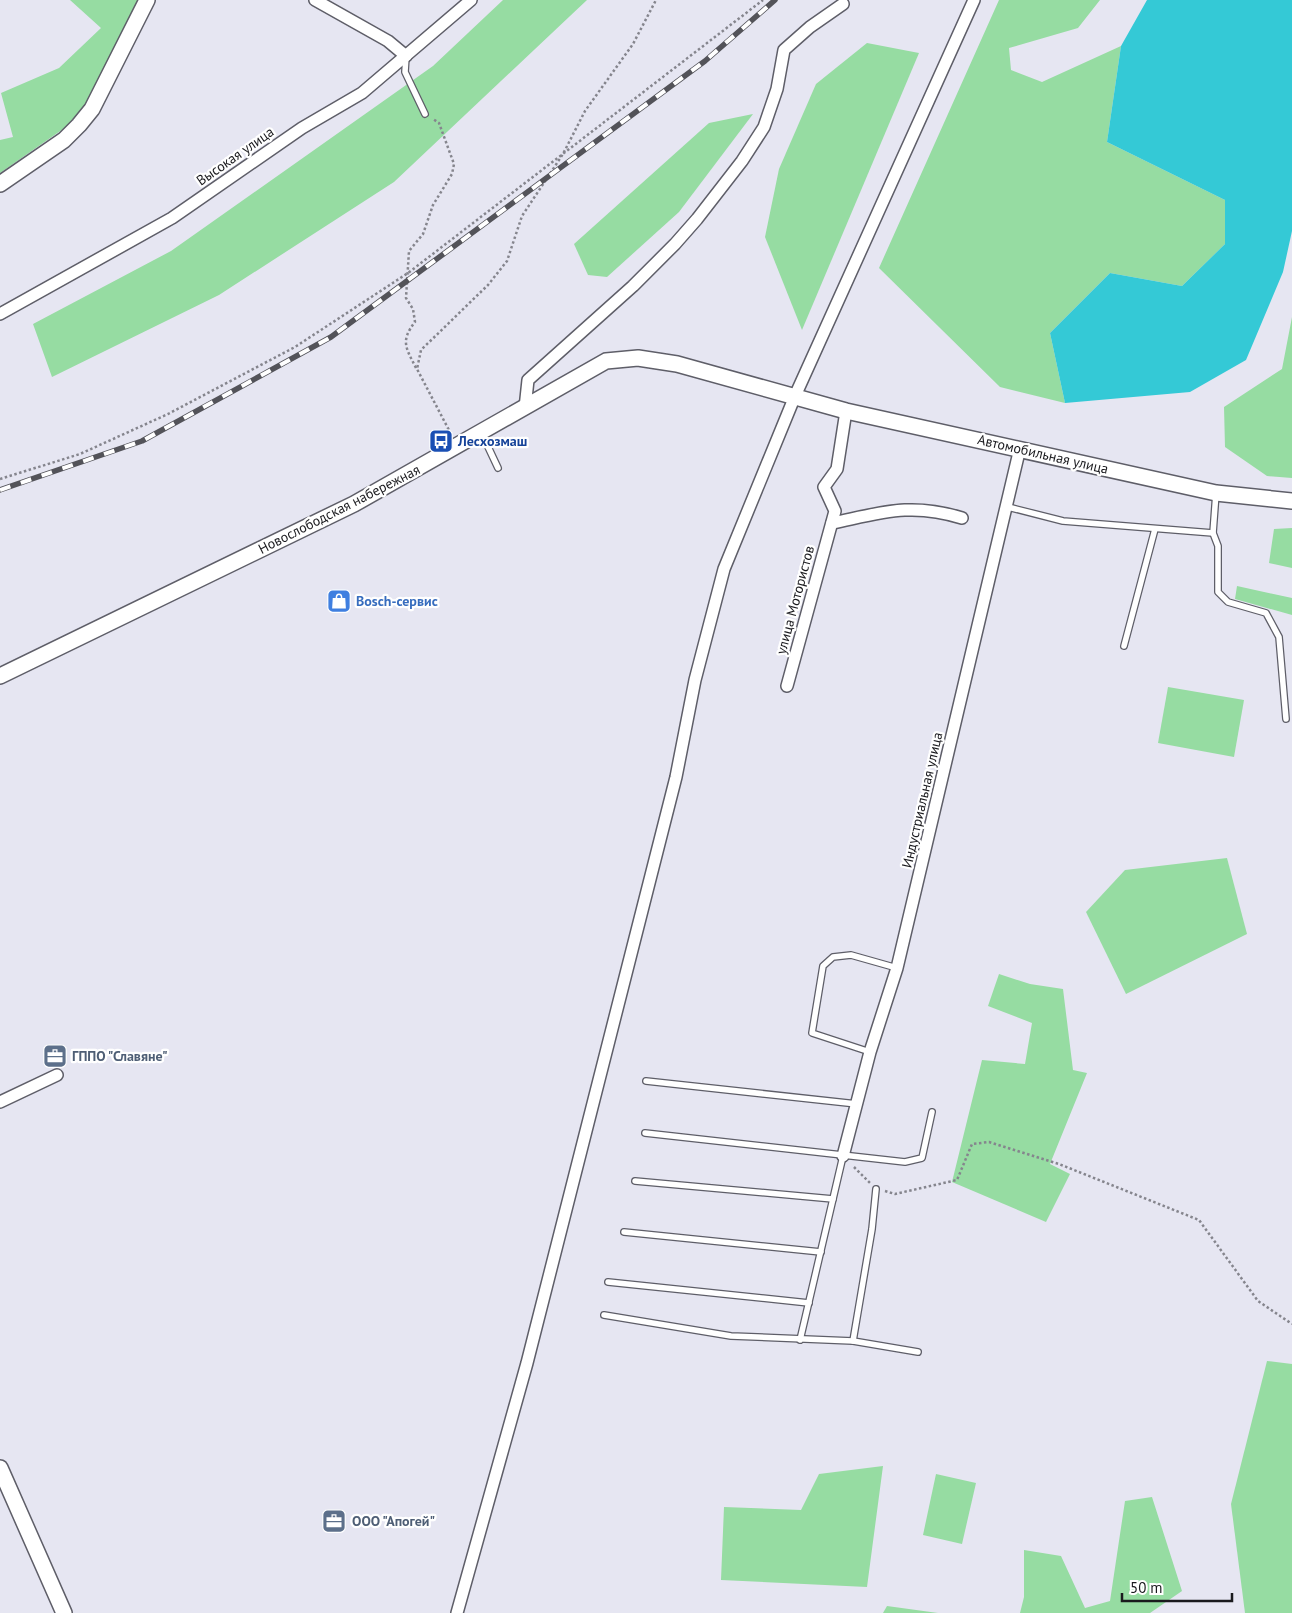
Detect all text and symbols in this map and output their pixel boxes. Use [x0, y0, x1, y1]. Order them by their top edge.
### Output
street label: Высокая улица [193, 123, 277, 189]
bus stop icon: Лесхозмаш [428, 428, 454, 454]
street label: Автомобильная улица [976, 430, 1110, 478]
place label: Лесхозмаш [457, 432, 527, 450]
street label: Новослободская набережная [255, 460, 423, 558]
street label: улица Мотористов [772, 544, 818, 656]
shop icon: Bosch-сервис [326, 588, 352, 614]
place label: Bosch-сервис [356, 592, 438, 610]
street label: Индустриальная улица [898, 730, 946, 870]
office icon: ГППО "Славяне" [42, 1043, 68, 1069]
place label: ГППО "Славяне" [72, 1047, 168, 1065]
office icon: ООО "Апогей" [321, 1508, 347, 1534]
place label: ООО "Апогей" [352, 1512, 435, 1530]
scale bar [1122, 1570, 1232, 1602]
text: 50 m [1130, 1578, 1163, 1597]

